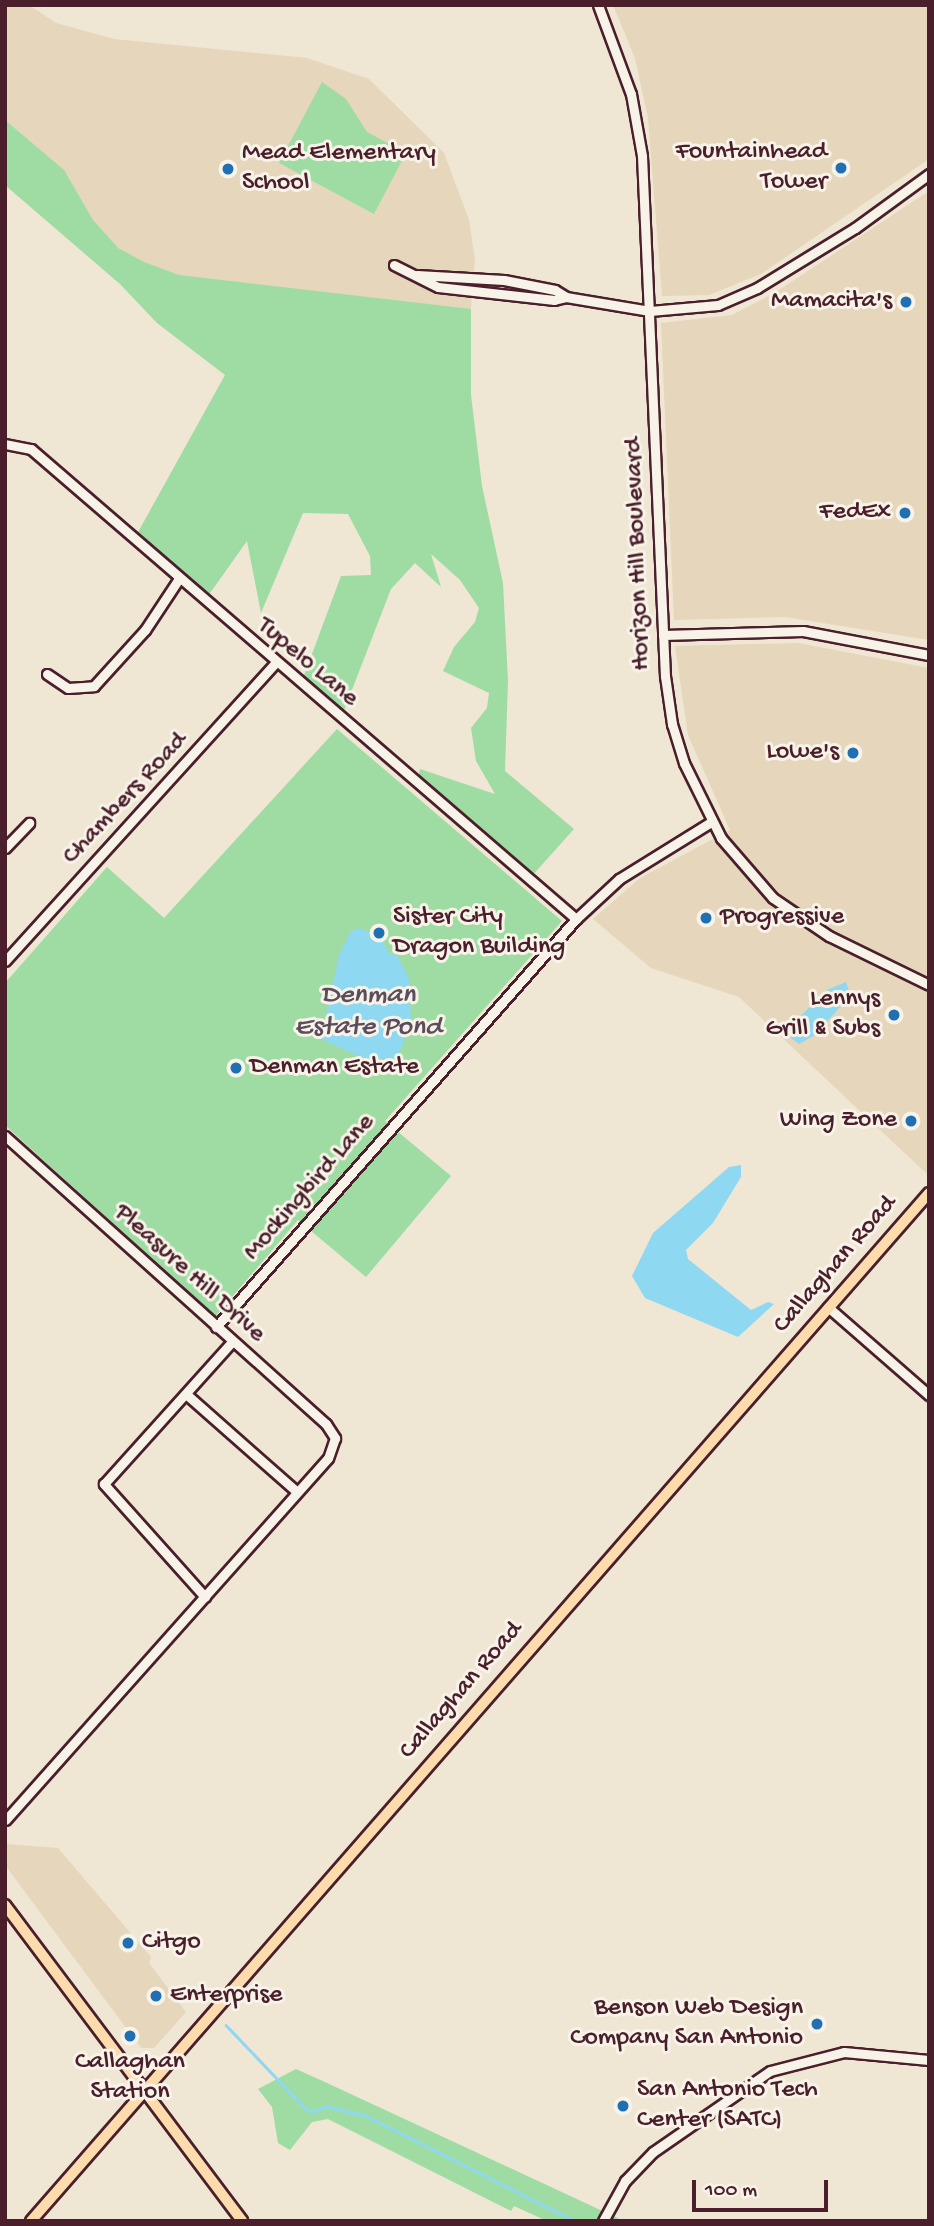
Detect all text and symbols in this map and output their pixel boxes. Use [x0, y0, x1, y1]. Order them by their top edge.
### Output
place label: Fountainhead Tower [676, 137, 827, 198]
place label: Mead Elementary School [242, 138, 436, 200]
marker: Fountainhead Tower [833, 160, 849, 176]
marker: Mead Elementary School [220, 161, 236, 177]
place label: Mamacita's [771, 286, 892, 318]
marker: Mamacita's [898, 294, 914, 310]
street label: Horizon Hill Boulevard [619, 437, 659, 671]
place label: FedEx [819, 497, 891, 529]
marker: FedEx [897, 505, 913, 521]
street label: Tupelo Lane [250, 611, 364, 715]
street label: Chambers Road [57, 726, 195, 872]
place label: Lowe's [766, 737, 839, 769]
marker: Lowe's [845, 745, 861, 761]
place label: Sister City Dragon Building [393, 902, 565, 964]
place label: Progressive [720, 902, 844, 934]
marker: Progressive [698, 910, 714, 926]
marker: Sister City Dragon Building [371, 925, 387, 941]
water label: Denman Estate Pond [295, 979, 441, 1045]
place label: Lennys Grill & Subs [765, 984, 880, 1046]
marker: Lennys Grill & Subs [886, 1007, 902, 1023]
place label: Denman Estate [250, 1052, 419, 1084]
marker: Denman Estate [228, 1060, 244, 1076]
place label: Wing Zone [780, 1105, 897, 1137]
street label: Mockingbird Lane [238, 1108, 382, 1268]
marker: Wing Zone [903, 1113, 919, 1129]
street label: Callaghan Road [768, 1190, 904, 1340]
street label: Pleasure Hill Drive [107, 1198, 271, 1350]
street label: Callaghan Road [394, 1616, 530, 1766]
place label: Citgo [142, 1927, 201, 1959]
marker: Citgo [120, 1935, 136, 1951]
place label: Enterprise [170, 1980, 282, 2012]
marker: Enterprise [148, 1988, 164, 2004]
place label: Benson Web Design Company San Antonio [570, 1993, 803, 2054]
marker: Benson Web Design Company San Antonio [809, 2016, 825, 2032]
marker: Callaghan Station [122, 2028, 138, 2044]
place label: Callaghan Station [75, 2047, 185, 2108]
place label: San Antonio Tech Center (SATC) [637, 2075, 818, 2136]
marker: San Antonio Tech Center (SATC) [615, 2098, 631, 2114]
scale bar [696, 2166, 832, 2210]
text: 100 m [705, 2179, 757, 2204]

